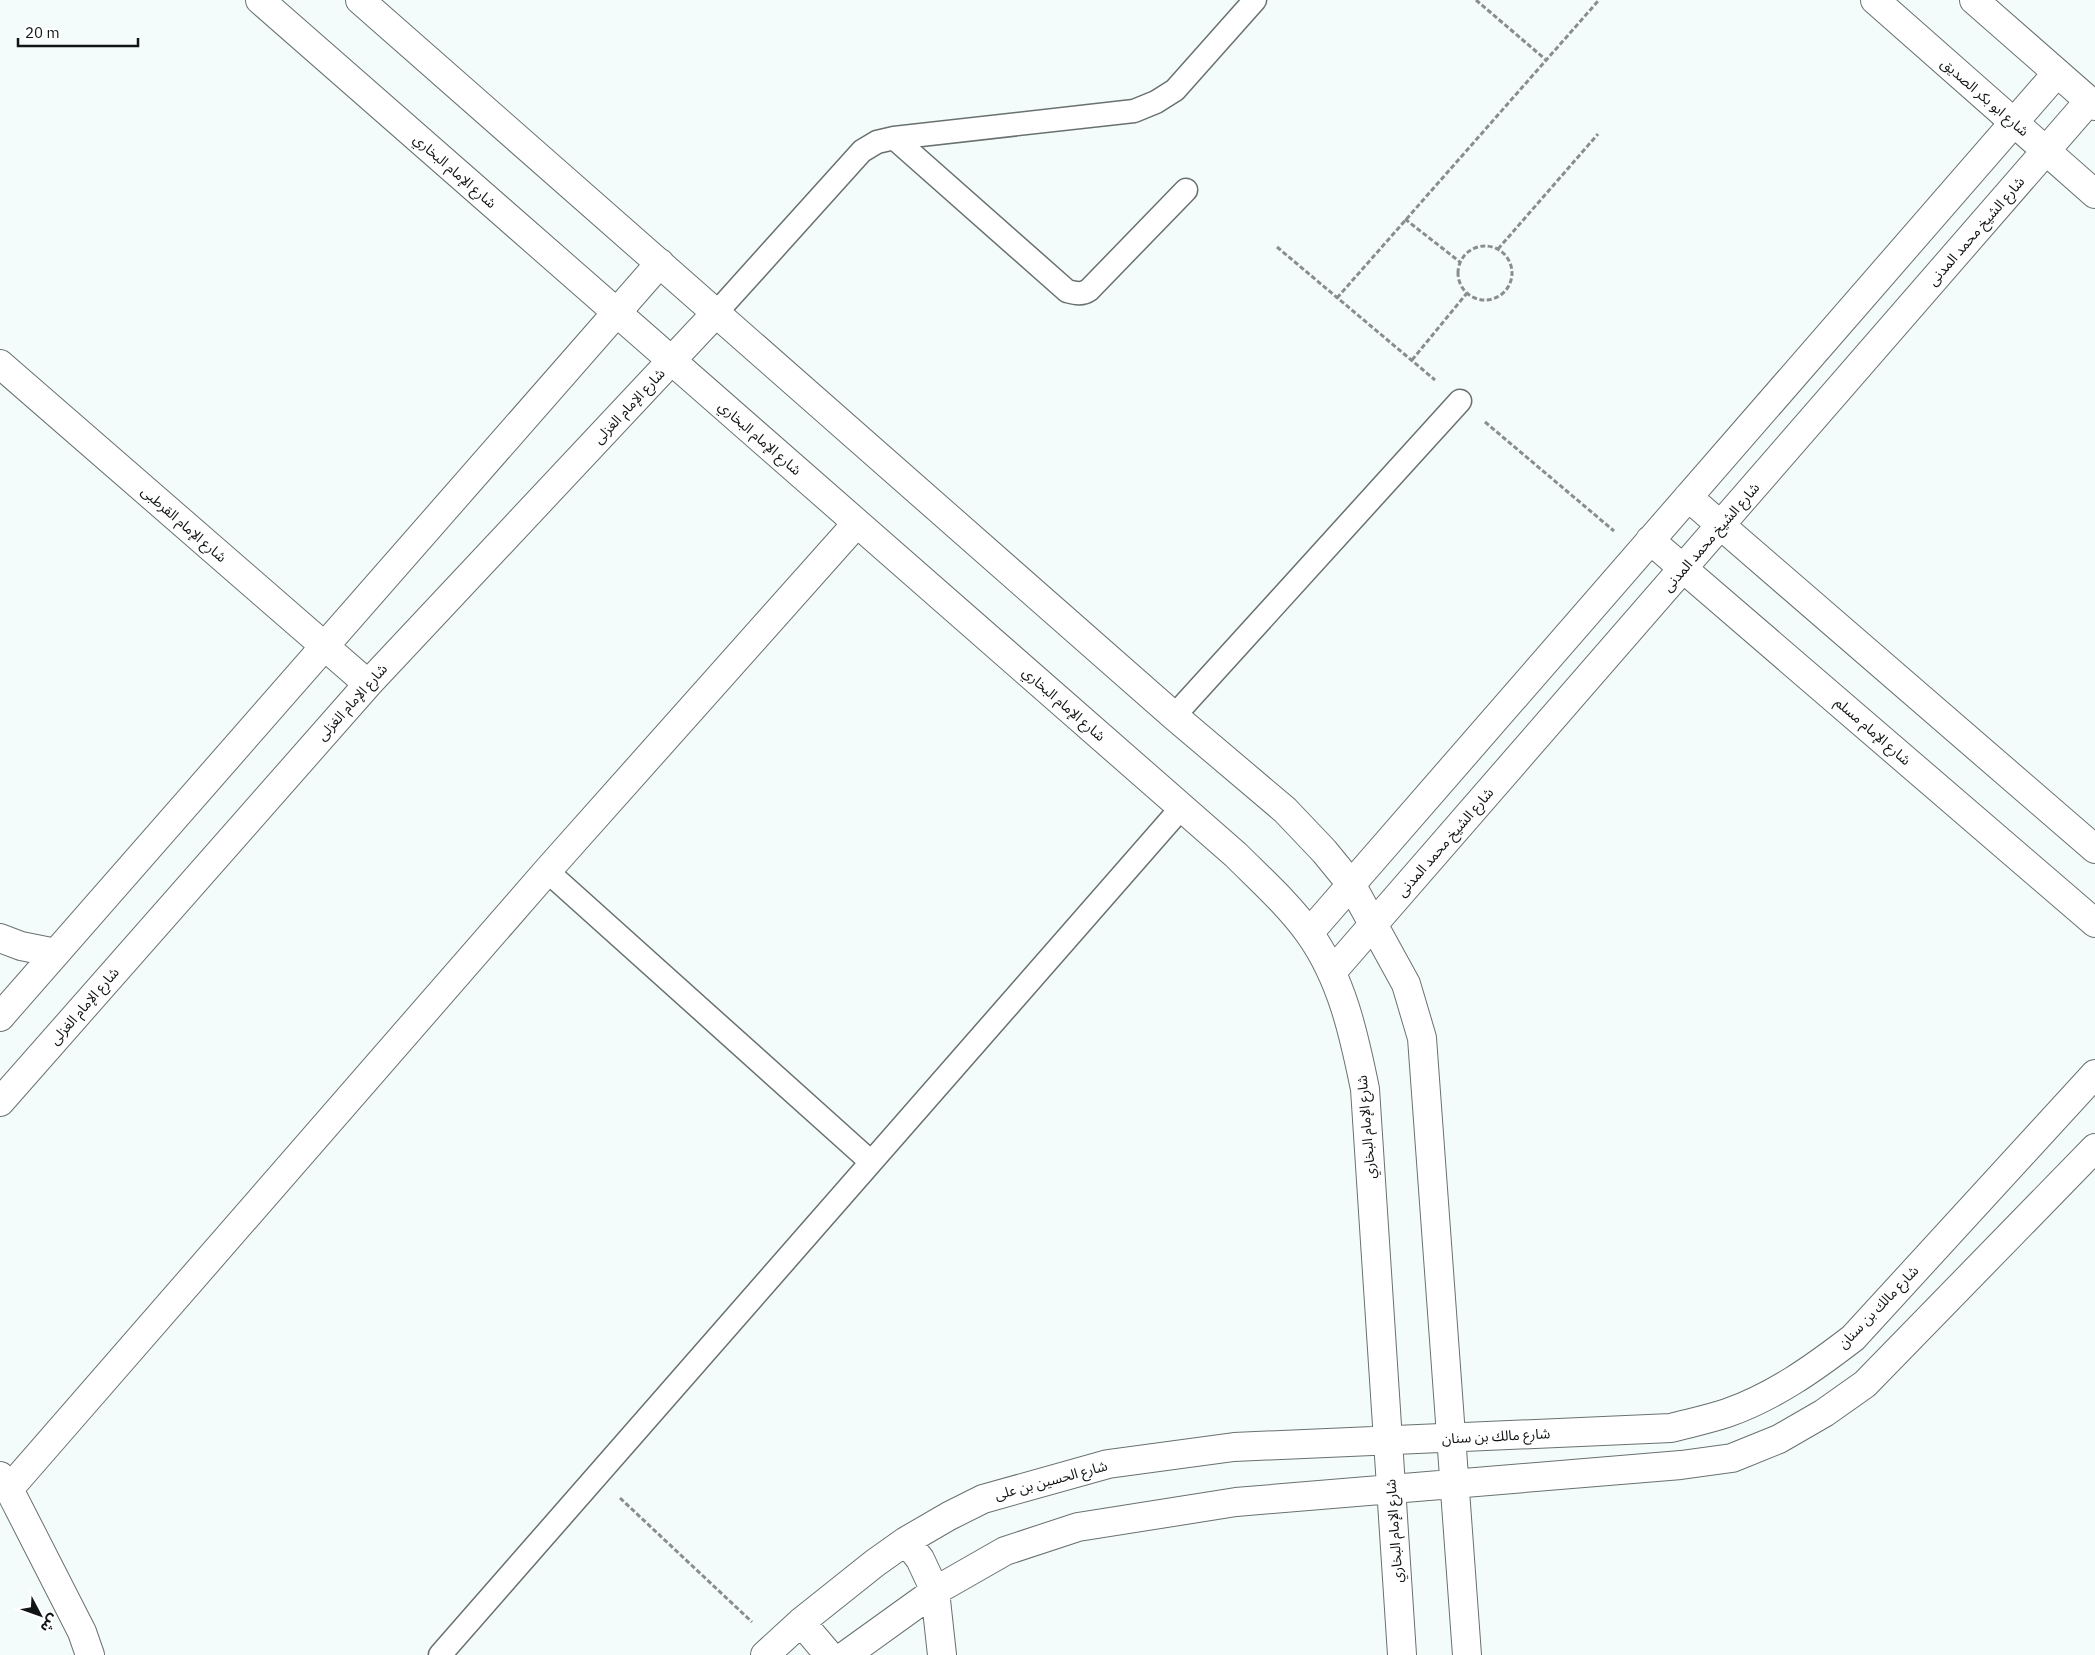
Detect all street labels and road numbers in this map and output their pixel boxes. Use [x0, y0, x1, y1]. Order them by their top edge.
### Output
street label: شارع ابو بكر الصديق [1936, 54, 2033, 142]
street label: شارع الإمام البخاري [408, 130, 500, 214]
street label: شارع الشيخ محمد المدنى [1924, 173, 2030, 291]
street label: شارع الإمام الغزلى [589, 364, 670, 449]
street label: شارع الإمام البخاري [713, 397, 805, 481]
street label: شارع الشيخ محمد المدنى [1659, 479, 1765, 597]
street label: شارع الإمام القرطبى [136, 482, 230, 567]
street label: شارع الإمام الغزلى [313, 660, 393, 745]
street label: شارع الإمام البخاري [1017, 663, 1109, 747]
street label: شارع الإمام مسلم [1830, 693, 1915, 770]
street label: شارع الشيخ محمد المدنى [1393, 784, 1499, 902]
street label: شارع الإمام الغزلى [45, 963, 124, 1050]
street label: شارع الإمام البخاري [1352, 1074, 1382, 1180]
street label: شارع مالك بن سنان [1834, 1262, 1924, 1354]
street label: شارع مالك بن سنان [1441, 1424, 1551, 1450]
street label: شارع الحسين بن على [993, 1456, 1110, 1506]
street label: شارع الإمام البخاري [1381, 1478, 1409, 1584]

